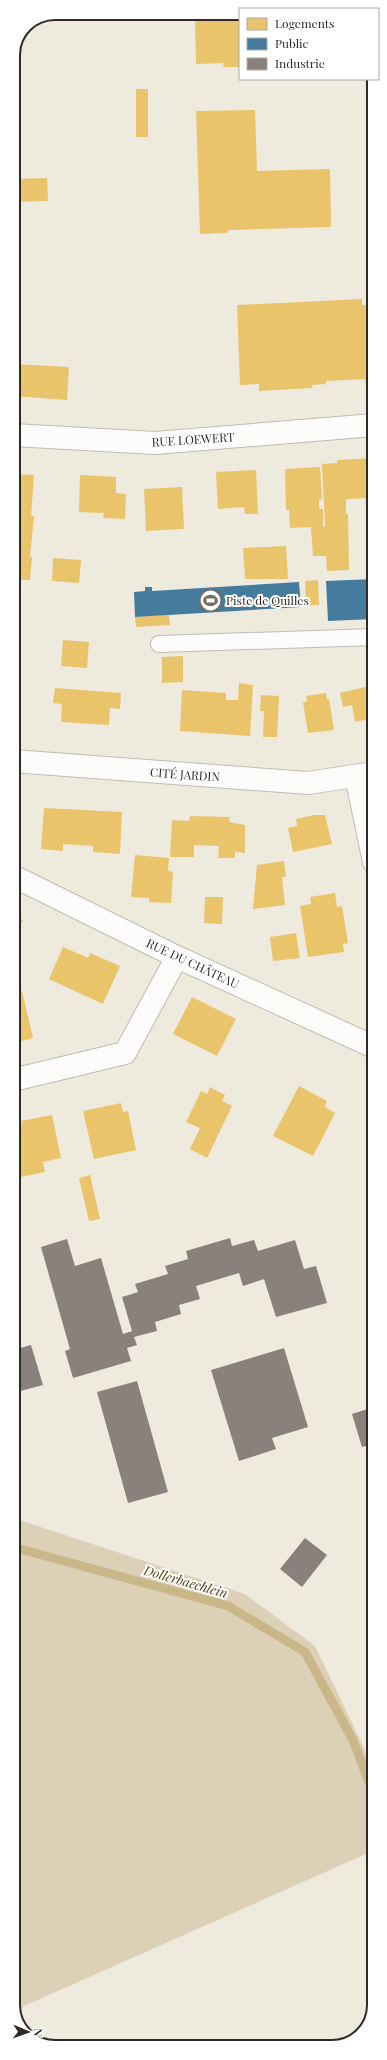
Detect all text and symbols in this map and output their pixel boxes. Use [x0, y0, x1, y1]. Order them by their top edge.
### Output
legend [239, 8, 379, 80]
text: Logements [275, 15, 334, 31]
text: Public [275, 35, 309, 51]
text: Industrie [275, 55, 325, 71]
street label: RUE LOEWERT [151, 428, 235, 450]
sports icon: Piste de Quilles [197, 587, 223, 613]
place label: Piste de Quilles [226, 592, 309, 608]
street label: CITÉ JARDIN [149, 764, 221, 784]
street label: RUE DU CHÂTEAU [144, 934, 242, 992]
water label: Dollerbaechlein [141, 1561, 230, 1601]
north arrow [8, 2012, 48, 2052]
text: N [31, 2028, 46, 2037]

